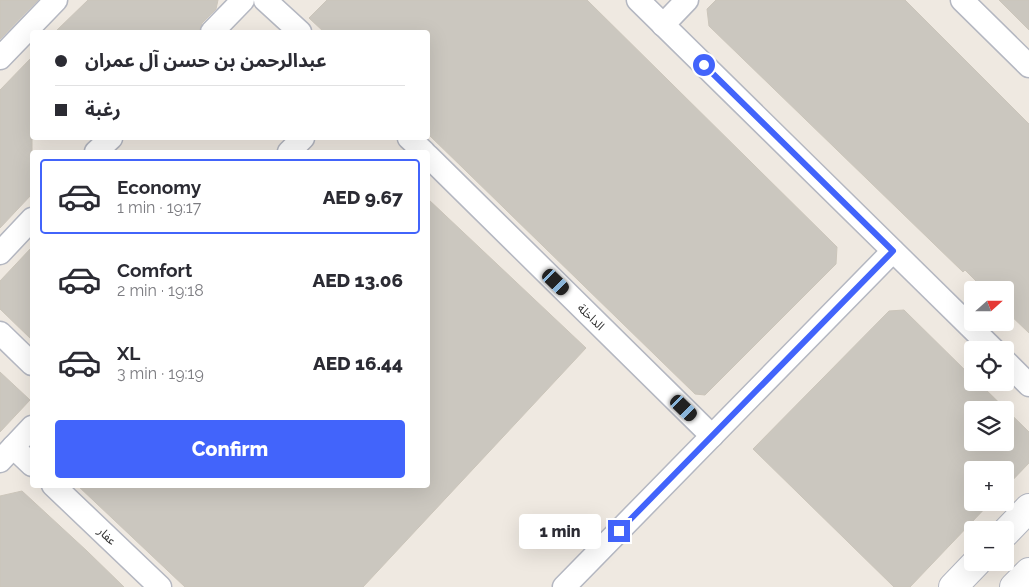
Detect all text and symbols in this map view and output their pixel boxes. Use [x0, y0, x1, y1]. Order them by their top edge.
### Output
text: عبدالرحمن بن حسن آل عمران [85, 49, 327, 71]
route start [693, 54, 715, 76]
text: رغبة [85, 98, 121, 120]
icon: car [57, 174, 102, 219]
text: Economy [117, 176, 201, 198]
text: AED 9.67 [323, 186, 403, 208]
text: 1 min · 19:17 [117, 198, 201, 217]
icon: car [57, 257, 102, 302]
text: Comfort [117, 259, 192, 281]
car [539, 266, 572, 298]
text: AED 13.06 [312, 269, 403, 291]
text: 2 min · 19:18 [117, 281, 204, 300]
north arrow [964, 281, 1014, 331]
map controls [964, 281, 1014, 571]
street label: الداخلة [575, 301, 607, 333]
icon: car [57, 340, 102, 385]
button: locate [964, 341, 1014, 391]
text: XL [117, 342, 140, 364]
text: AED 16.44 [313, 352, 403, 374]
text: 3 min · 19:19 [117, 364, 204, 383]
car [667, 392, 700, 424]
button: layers [964, 401, 1014, 451]
button: Confirm [55, 420, 405, 478]
button: + [964, 461, 1014, 511]
callout: 1 min [519, 514, 602, 548]
route end [608, 520, 630, 542]
button: − [964, 521, 1014, 571]
text: 1 min [539, 522, 581, 541]
street label: عفار [94, 523, 119, 548]

